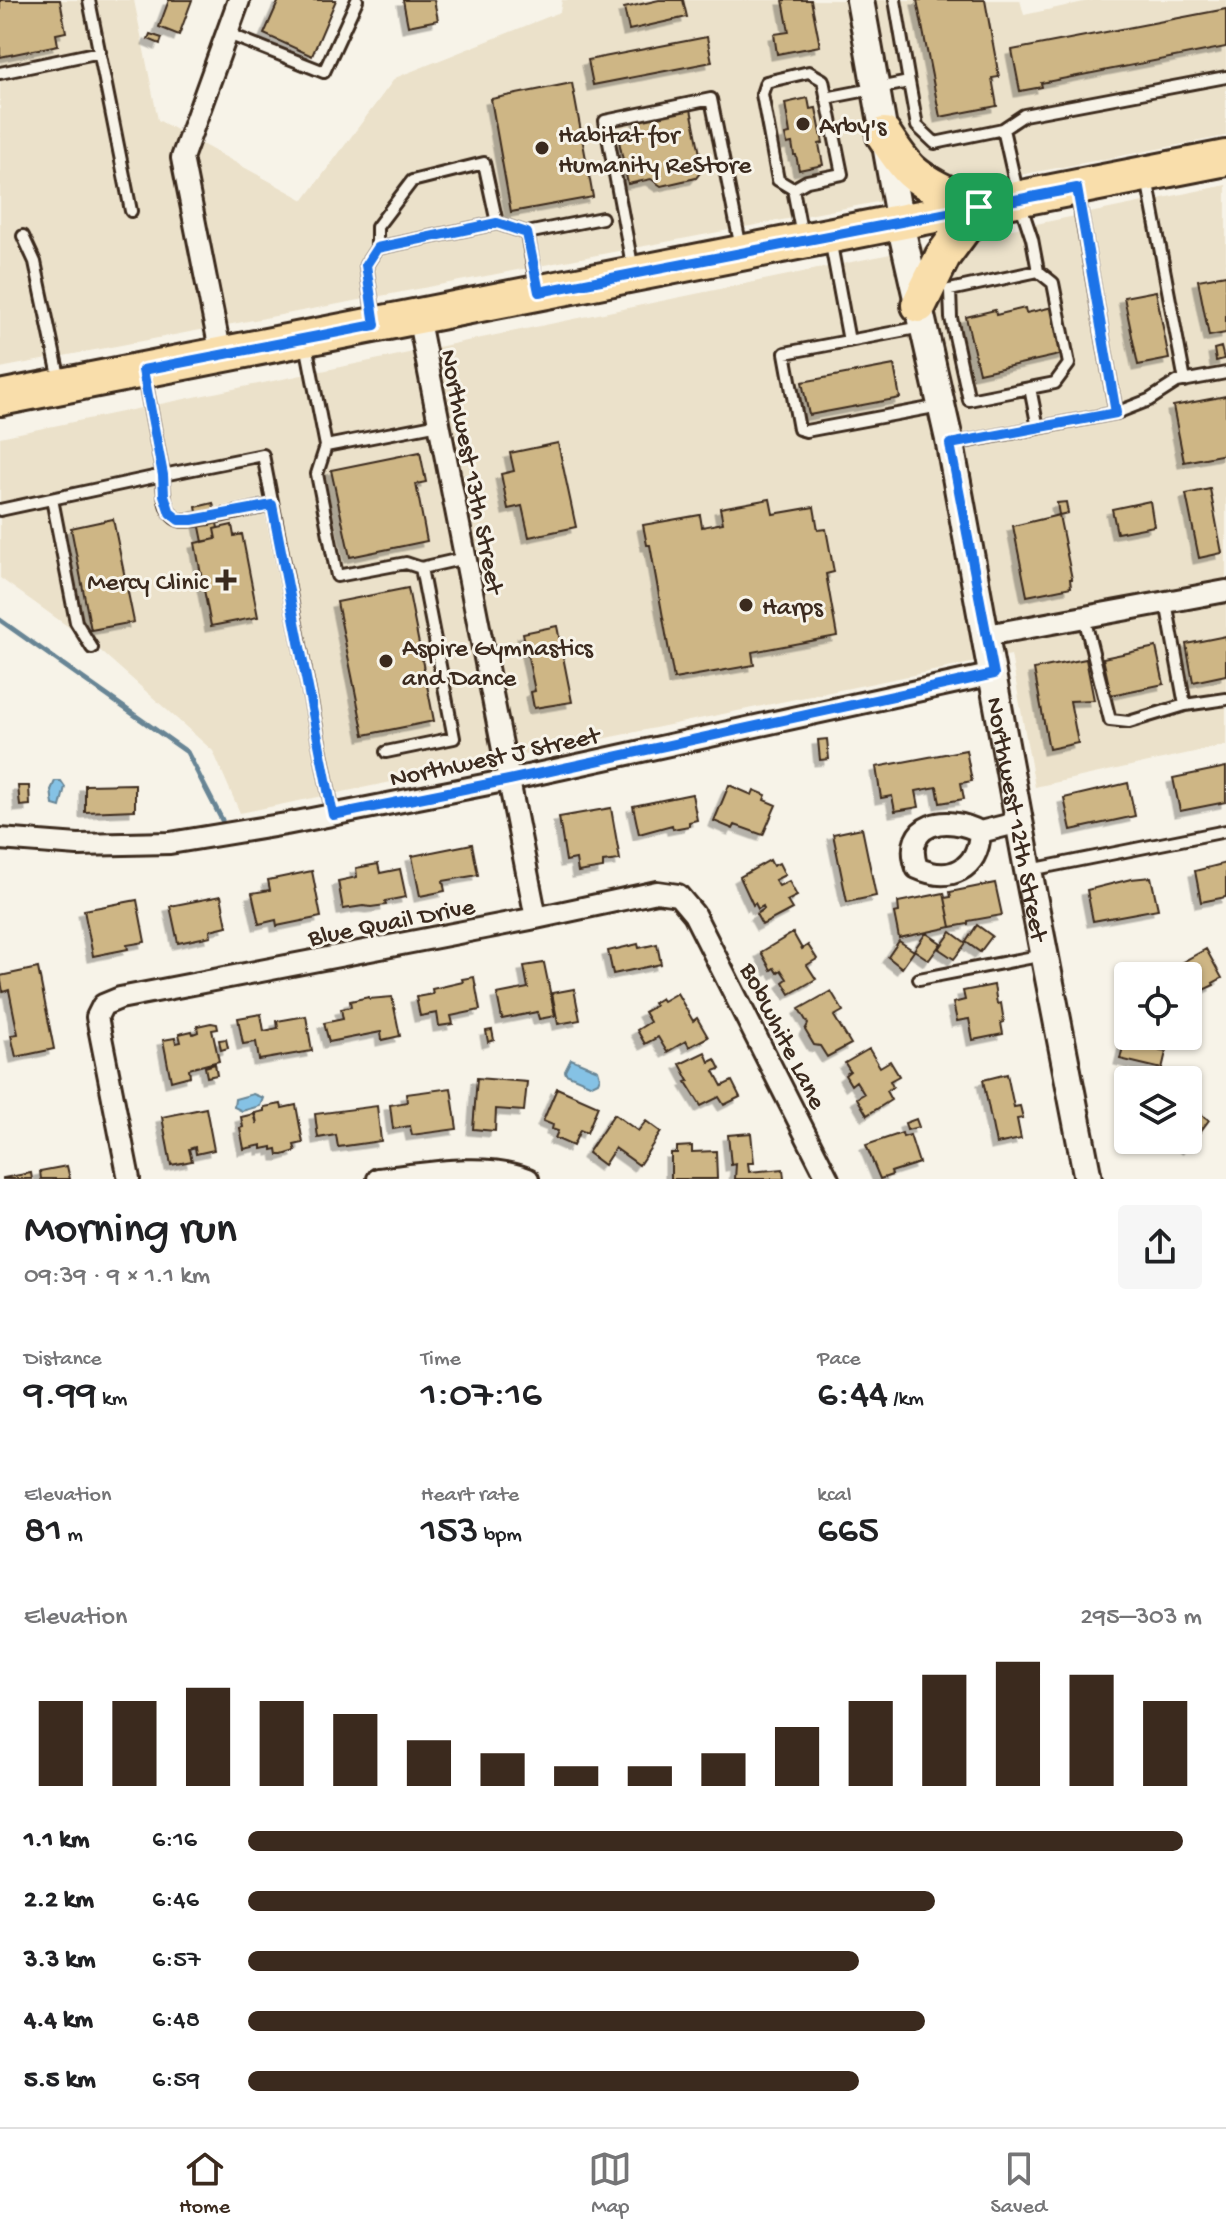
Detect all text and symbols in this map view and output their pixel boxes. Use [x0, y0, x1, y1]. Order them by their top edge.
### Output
place label: Arby's [819, 113, 888, 144]
marker: Arby's [794, 115, 812, 133]
place label: Habitat for Humanity ReStore [558, 122, 752, 183]
marker: Habitat for Humanity ReStore [533, 139, 551, 157]
pin [945, 173, 1013, 241]
icon: arrive [957, 185, 1001, 229]
street label: Northwest 13th Street [431, 347, 509, 599]
place label: Mercy Clinic [87, 569, 209, 600]
marker: Mercy Clinic [215, 569, 237, 591]
place label: Harps [762, 594, 824, 625]
marker: Harps [737, 596, 755, 614]
place label: Aspire Gymnastics and Dance [402, 635, 594, 696]
marker: Aspire Gymnastics and Dance [377, 652, 395, 670]
street label: Northwest 12th Street [977, 695, 1053, 946]
street label: Northwest J Street [387, 722, 605, 797]
street label: Blue Quail Drive [305, 893, 478, 956]
street label: Bobwhite Lane [730, 958, 831, 1116]
map controls [1114, 962, 1202, 1154]
button: locate [1114, 962, 1202, 1050]
button: layers [1114, 1066, 1202, 1154]
button: share [1118, 1205, 1202, 1289]
text: Morning run [24, 1206, 237, 1258]
text: 09:39 · 9 × 1.1 km [24, 1262, 210, 1293]
text: Distance [24, 1347, 102, 1373]
text: Time [421, 1347, 461, 1373]
text: Pace [817, 1347, 861, 1373]
text: 9.99 [24, 1373, 97, 1420]
text: 1:07:16 [421, 1373, 542, 1420]
text: 6:44 [817, 1373, 888, 1420]
text: km [97, 1387, 127, 1413]
text: /km [888, 1387, 924, 1413]
text: Elevation [24, 1483, 111, 1509]
text: Heart rate [421, 1483, 519, 1509]
text: kcal [817, 1483, 852, 1509]
text: 81 [24, 1509, 62, 1556]
text: 153 [421, 1509, 479, 1556]
text: 665 [817, 1509, 879, 1556]
text: m [62, 1523, 83, 1549]
text: bpm [479, 1523, 522, 1549]
text: Elevation [24, 1603, 127, 1634]
text: 295–303 m [1080, 1603, 1202, 1634]
text: 1.1 km [24, 1826, 89, 1857]
text: 6:16 [152, 1826, 197, 1857]
text: 2.2 km [24, 1886, 94, 1917]
text: 6:46 [152, 1886, 199, 1917]
text: 3.3 km [24, 1946, 95, 1977]
text: 6:57 [152, 1946, 201, 1977]
text: 4.4 km [24, 2006, 93, 2037]
text: 6:48 [152, 2006, 200, 2037]
text: 5.5 km [24, 2066, 96, 2097]
text: 6:59 [152, 2066, 200, 2097]
tab: Home [179, 2147, 230, 2221]
tab: Map [588, 2147, 632, 2221]
tab: Saved [991, 2147, 1047, 2221]

